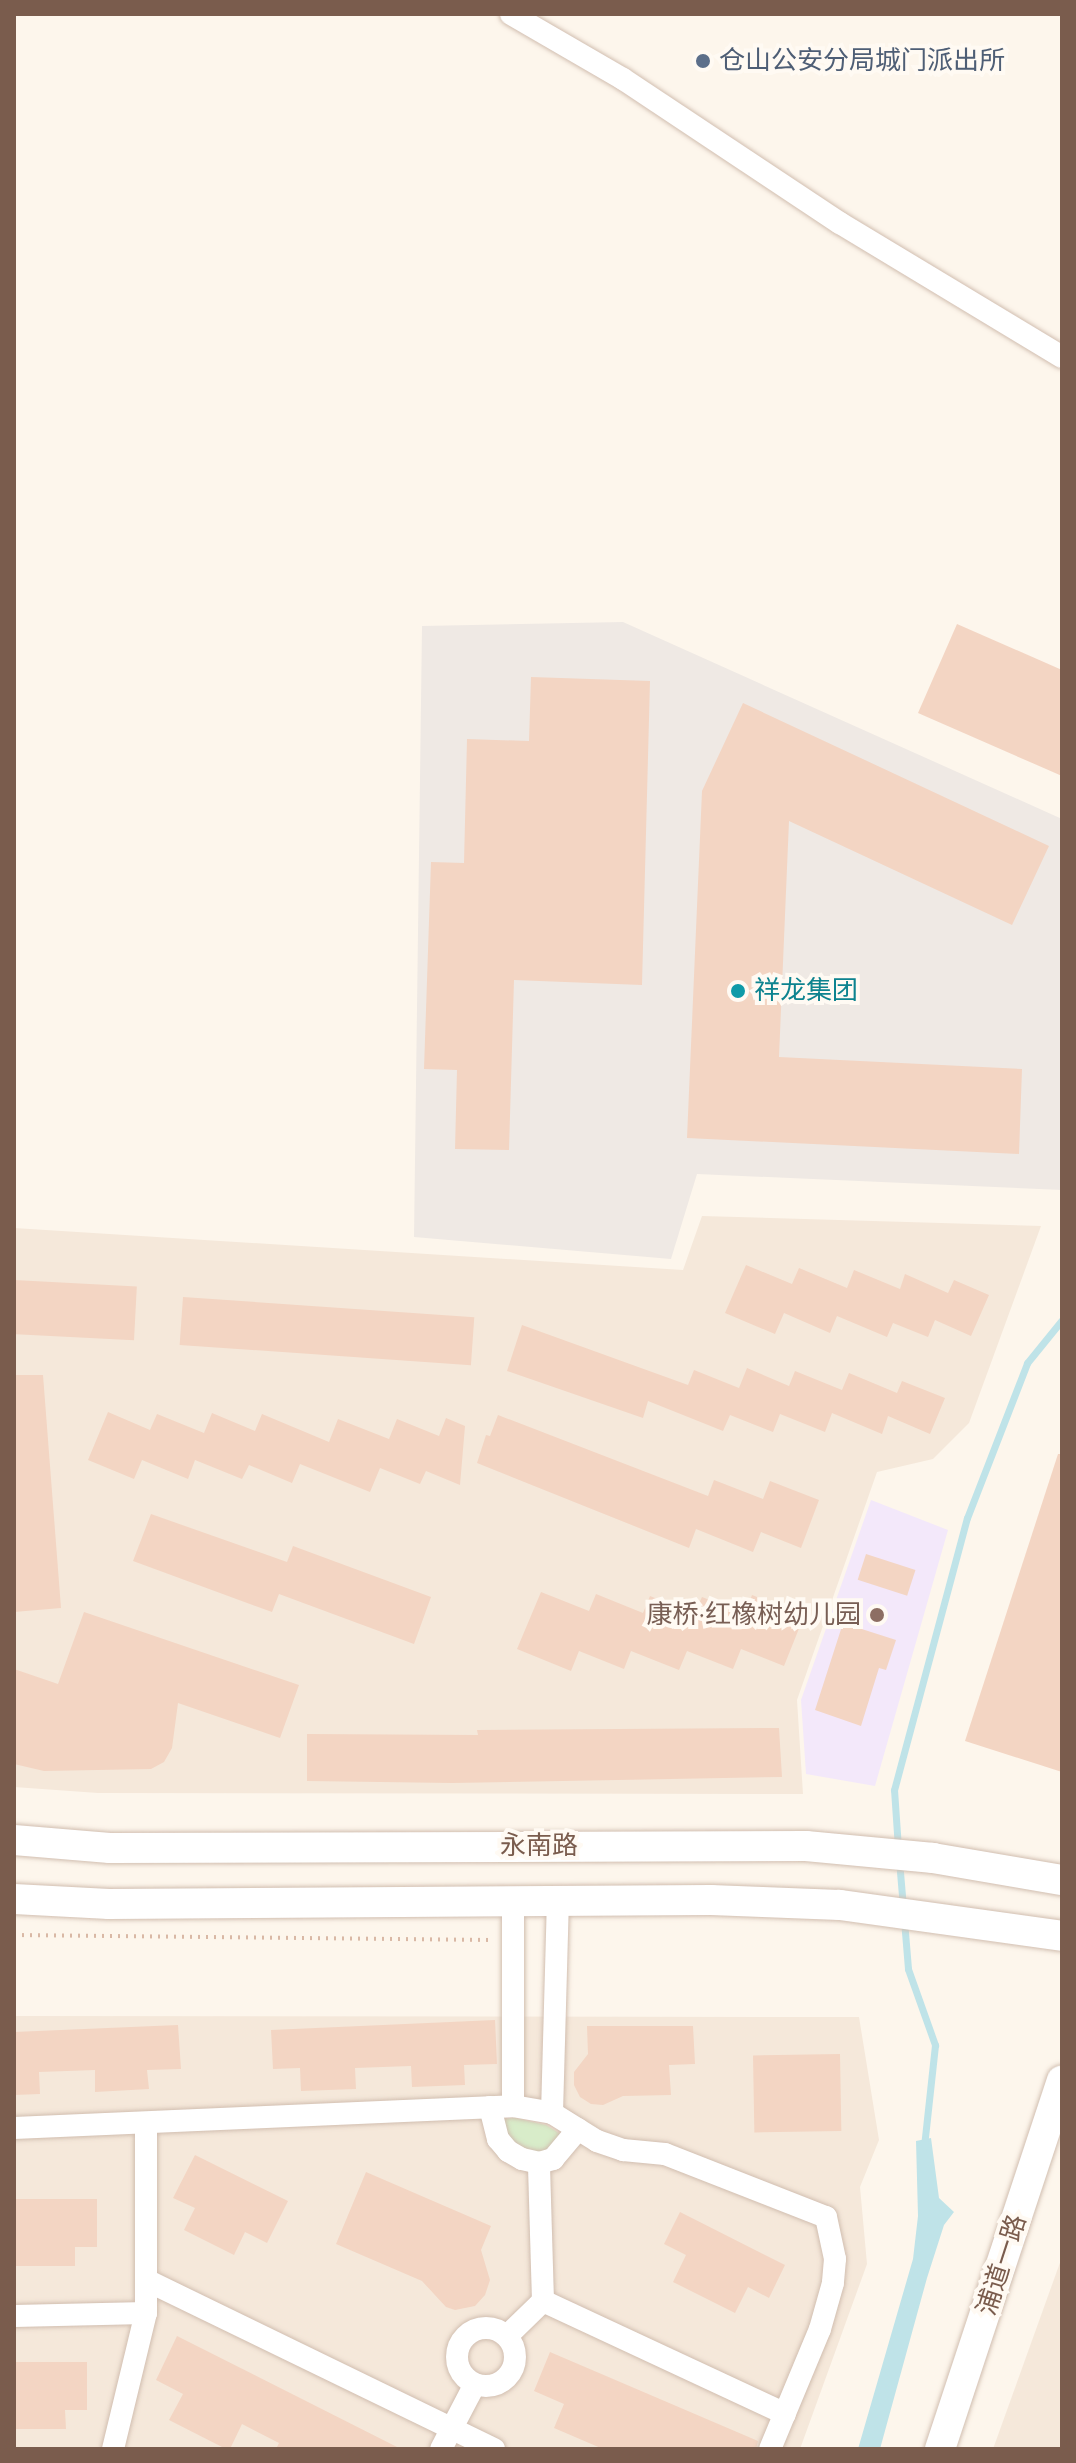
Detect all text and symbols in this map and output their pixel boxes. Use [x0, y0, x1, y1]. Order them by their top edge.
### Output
place label: 仓山公安分局城门派出所 [719, 45, 1005, 77]
marker: 仓山公安分局城门派出所 [694, 52, 712, 70]
place label: 祥龙集团 [754, 975, 858, 1007]
marker: 祥龙集团 [729, 982, 747, 1000]
place label: 康桥·红橡树幼儿园 [646, 1599, 861, 1631]
marker: 康桥·红橡树幼儿园 [868, 1606, 886, 1624]
street label: 永南路 [500, 1830, 578, 1862]
street label: 浦道一路 [971, 2211, 1033, 2319]

